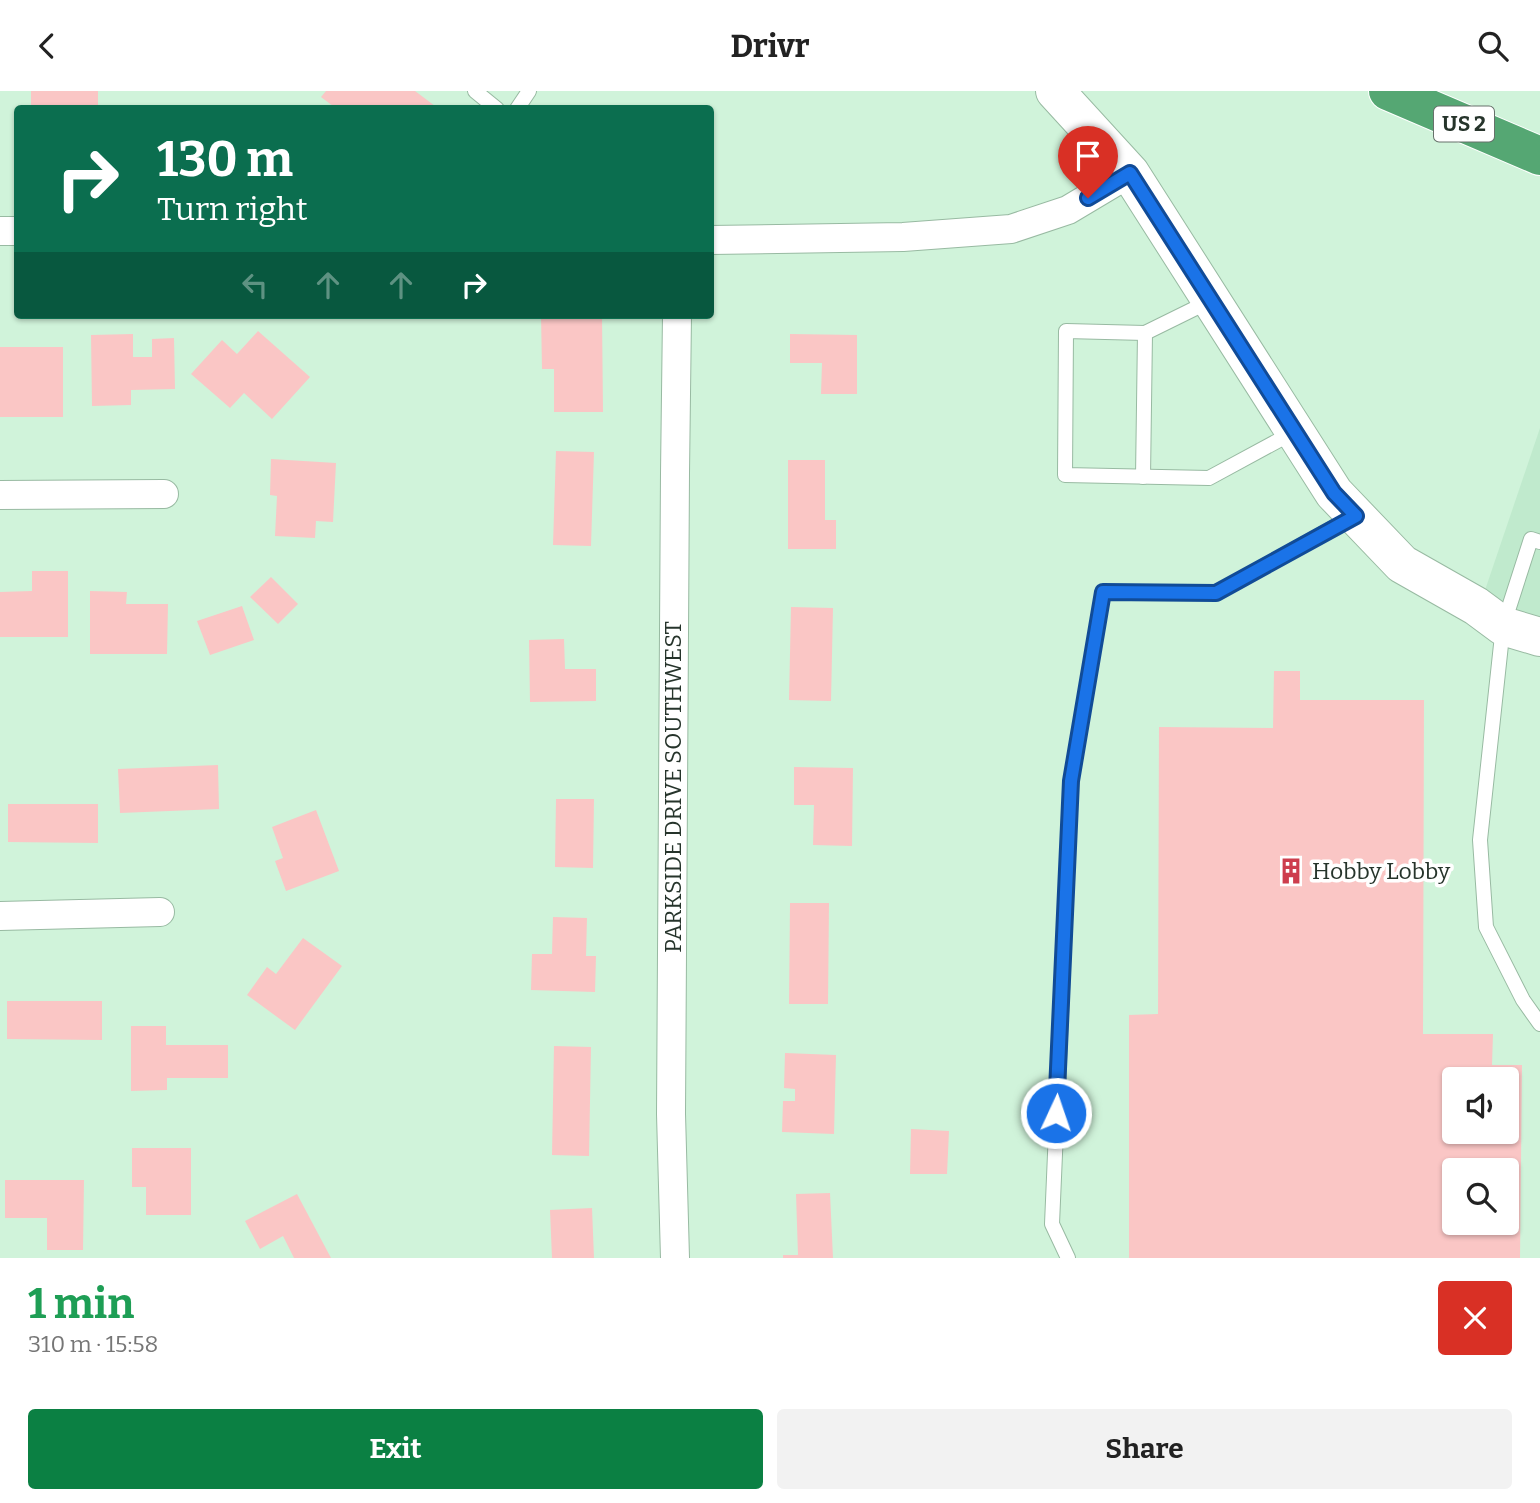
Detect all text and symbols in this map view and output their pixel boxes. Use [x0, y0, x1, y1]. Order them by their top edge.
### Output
icon: back [28, 27, 66, 65]
text: Drivr [730, 27, 810, 65]
icon: search [1474, 27, 1512, 65]
road number: US 2 [1434, 107, 1494, 141]
pin [1058, 126, 1118, 198]
text: 130 m [157, 130, 293, 189]
icon: right [42, 133, 133, 224]
icon: arrive [1069, 137, 1107, 175]
text: Turn right [157, 190, 308, 228]
icon: left [236, 266, 274, 304]
icon: ahead [309, 266, 347, 304]
icon: ahead [382, 266, 420, 304]
icon: right [455, 266, 493, 304]
street label: PARKSIDE DRIVE SOUTHWEST [659, 621, 687, 953]
building icon: Hobby Lobby [1276, 856, 1306, 886]
place label: Hobby Lobby [1312, 857, 1451, 885]
map controls [1442, 1067, 1519, 1235]
button: sound [1442, 1067, 1519, 1144]
position arrow [1019, 1076, 1093, 1150]
button: search [1442, 1158, 1519, 1235]
text: 1 min [28, 1279, 134, 1329]
button: close [1438, 1281, 1512, 1355]
text: 310 m · 15:58 [28, 1330, 158, 1358]
button: Exit [28, 1409, 763, 1489]
button: Share [777, 1409, 1512, 1489]

